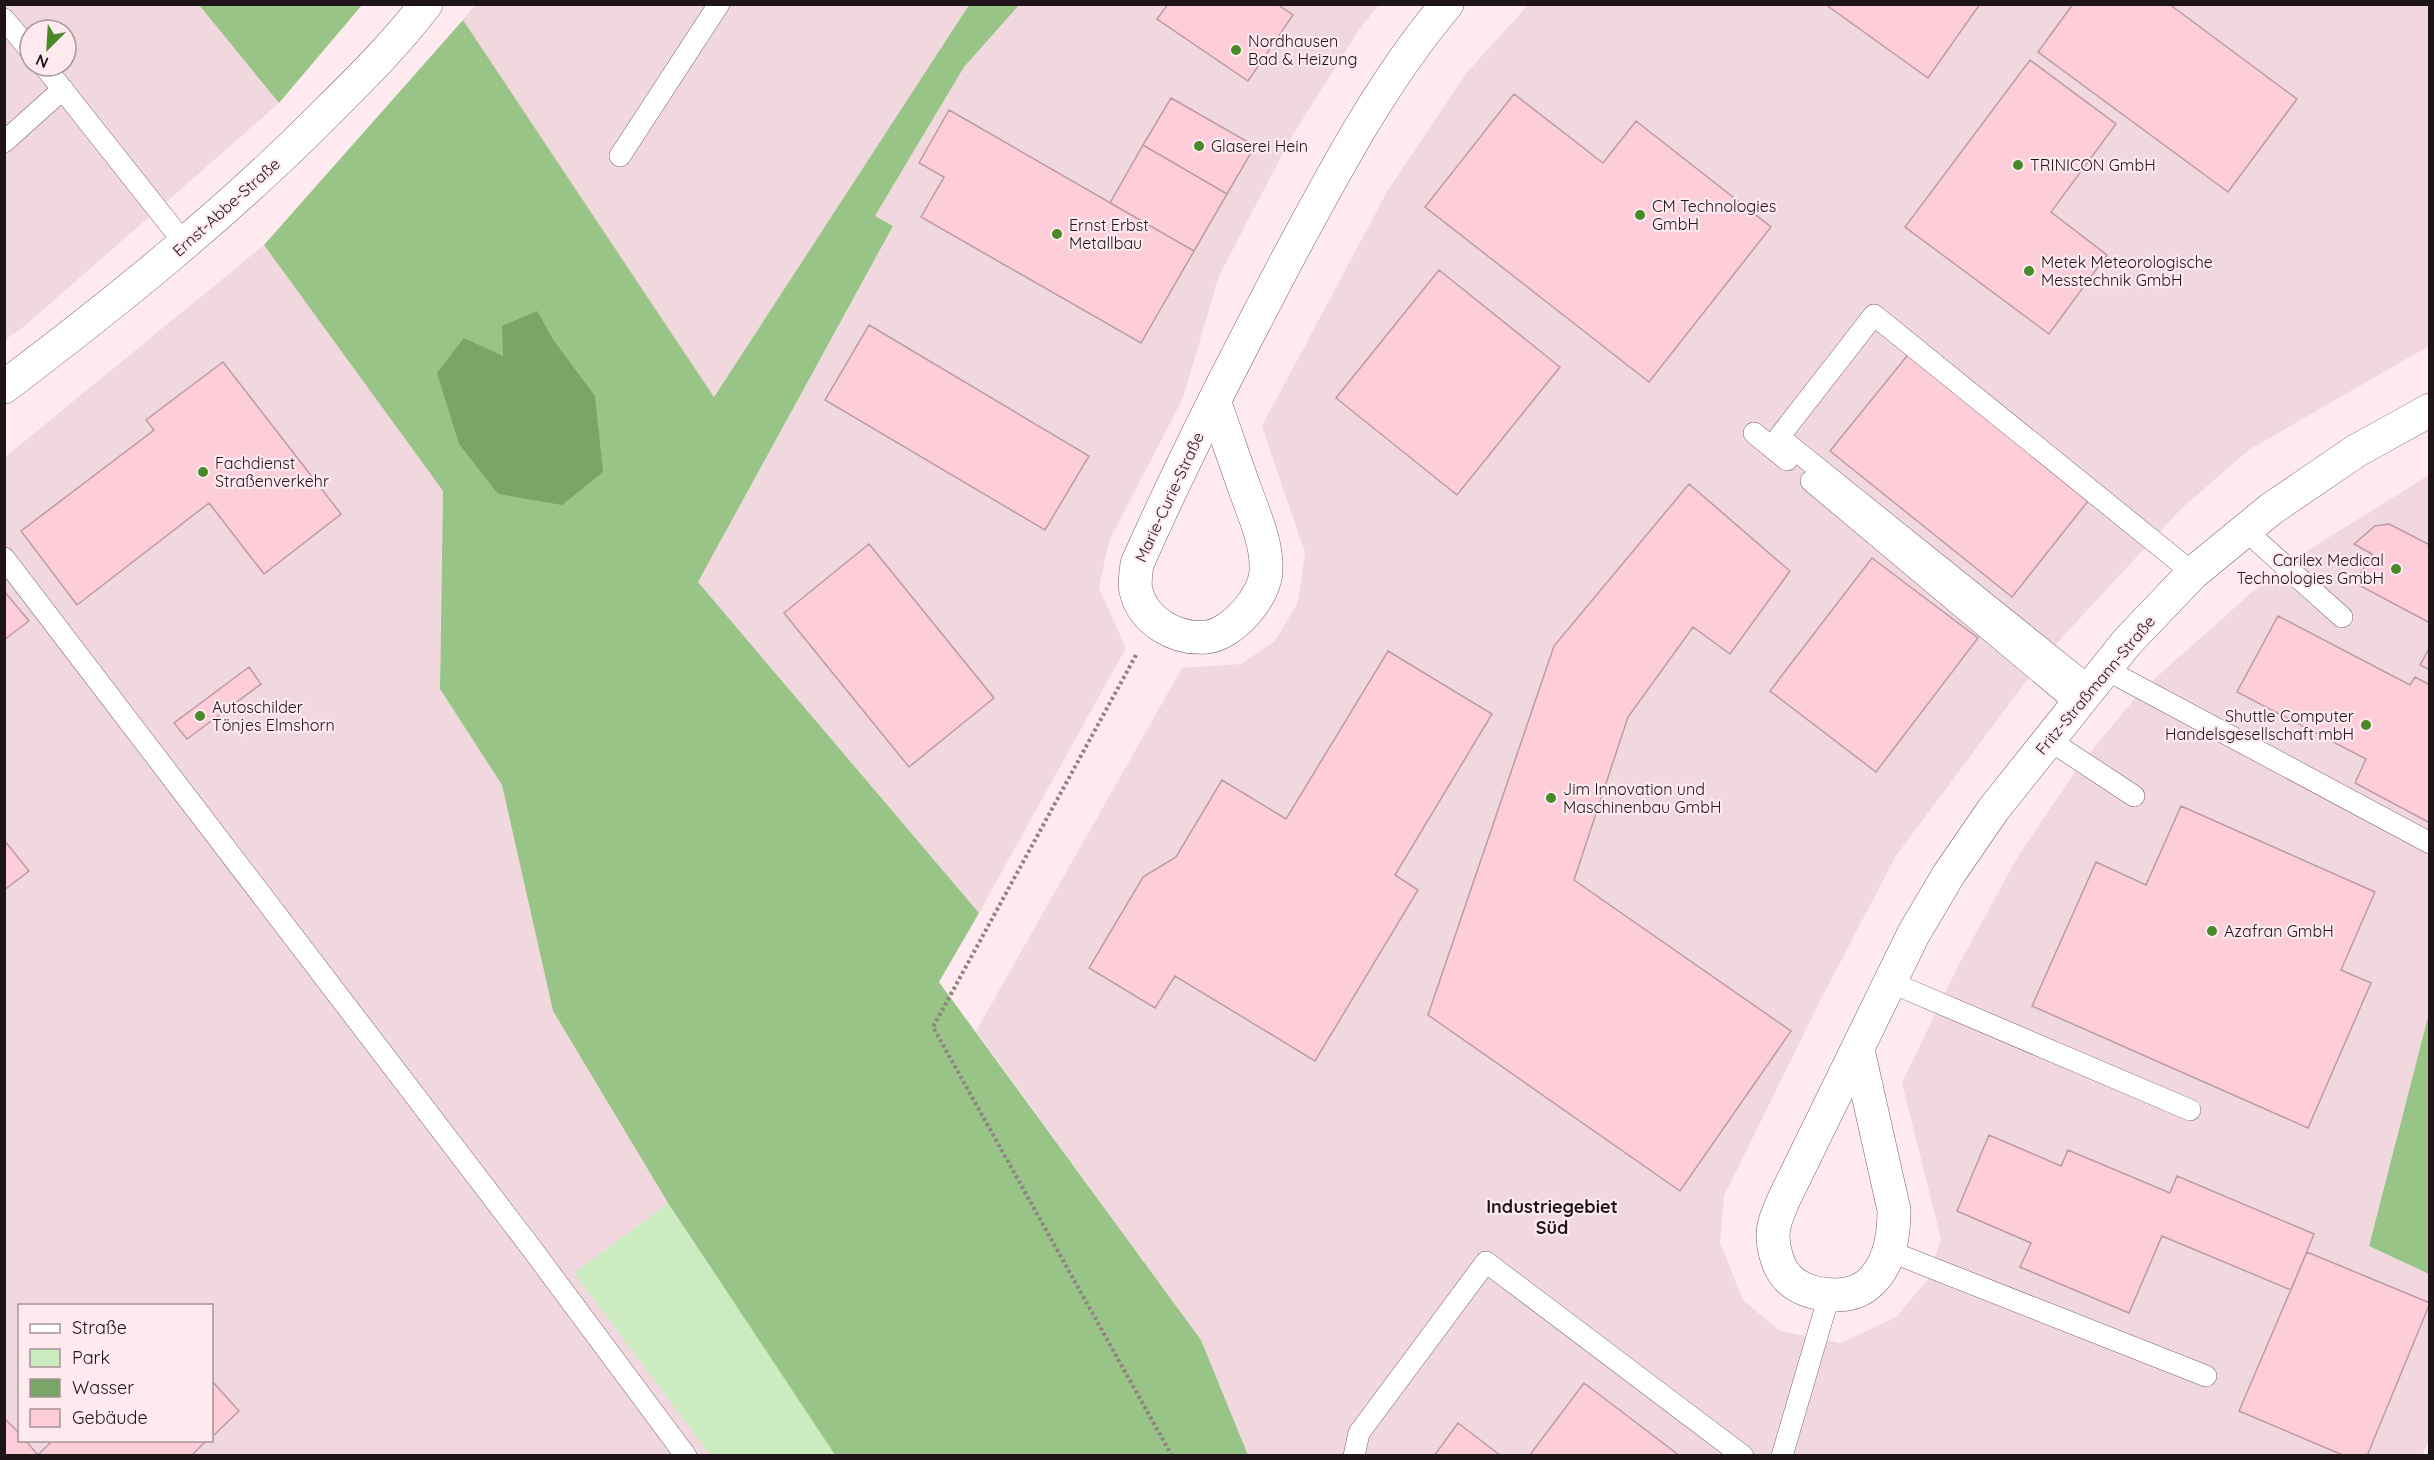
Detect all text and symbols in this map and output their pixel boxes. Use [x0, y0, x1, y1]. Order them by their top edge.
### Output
north arrow [18, 18, 78, 78]
place label: Nordhausen Bad & Heizung [1248, 31, 1357, 69]
marker: Nordhausen Bad & Heizung [1229, 43, 1243, 57]
text: N [32, 50, 51, 73]
place label: Glaserei Hein [1211, 136, 1308, 156]
marker: Glaserei Hein [1192, 139, 1206, 153]
street label: Ernst-Abbe-Straße [168, 154, 284, 260]
place label: TRINICON GmbH [2030, 155, 2156, 175]
marker: TRINICON GmbH [2011, 158, 2025, 172]
place label: CM Technologies GmbH [1652, 196, 1776, 234]
marker: CM Technologies GmbH [1633, 208, 1647, 222]
place label: Ernst Erbst Metallbau [1069, 215, 1149, 253]
marker: Ernst Erbst Metallbau [1050, 227, 1064, 241]
place label: Metek Meteorologische Messtechnik GmbH [2041, 252, 2213, 290]
marker: Metek Meteorologische Messtechnik GmbH [2022, 264, 2036, 278]
street label: Marie-Curie-Straße [1130, 429, 1208, 565]
place label: Fachdienst Straßenverkehr [215, 453, 329, 491]
marker: Fachdienst Straßenverkehr [196, 465, 210, 479]
place label: Carilex Medical Technologies GmbH [2236, 550, 2384, 588]
marker: Carilex Medical Technologies GmbH [2389, 562, 2403, 576]
street label: Fritz-Straßmann-Straße [2031, 611, 2159, 759]
place label: Autoschilder Tönjes Elmshorn [212, 697, 335, 735]
place label: Shuttle Computer Handelsgesellschaft mbH [2165, 706, 2354, 744]
marker: Autoschilder Tönjes Elmshorn [193, 709, 207, 723]
marker: Shuttle Computer Handelsgesellschaft mbH [2359, 718, 2373, 732]
place label: Jim Innovation und Maschinenbau GmbH [1563, 779, 1721, 817]
marker: Jim Innovation und Maschinenbau GmbH [1544, 791, 1558, 805]
place label: Azafran GmbH [2224, 921, 2334, 941]
marker: Azafran GmbH [2205, 924, 2219, 938]
district label: Industriegebiet Süd [1486, 1195, 1618, 1239]
legend [18, 1304, 213, 1442]
text: Straße [72, 1316, 127, 1339]
text: Park [72, 1346, 110, 1369]
text: Wasser [72, 1376, 134, 1399]
text: Gebäude [72, 1406, 148, 1429]

